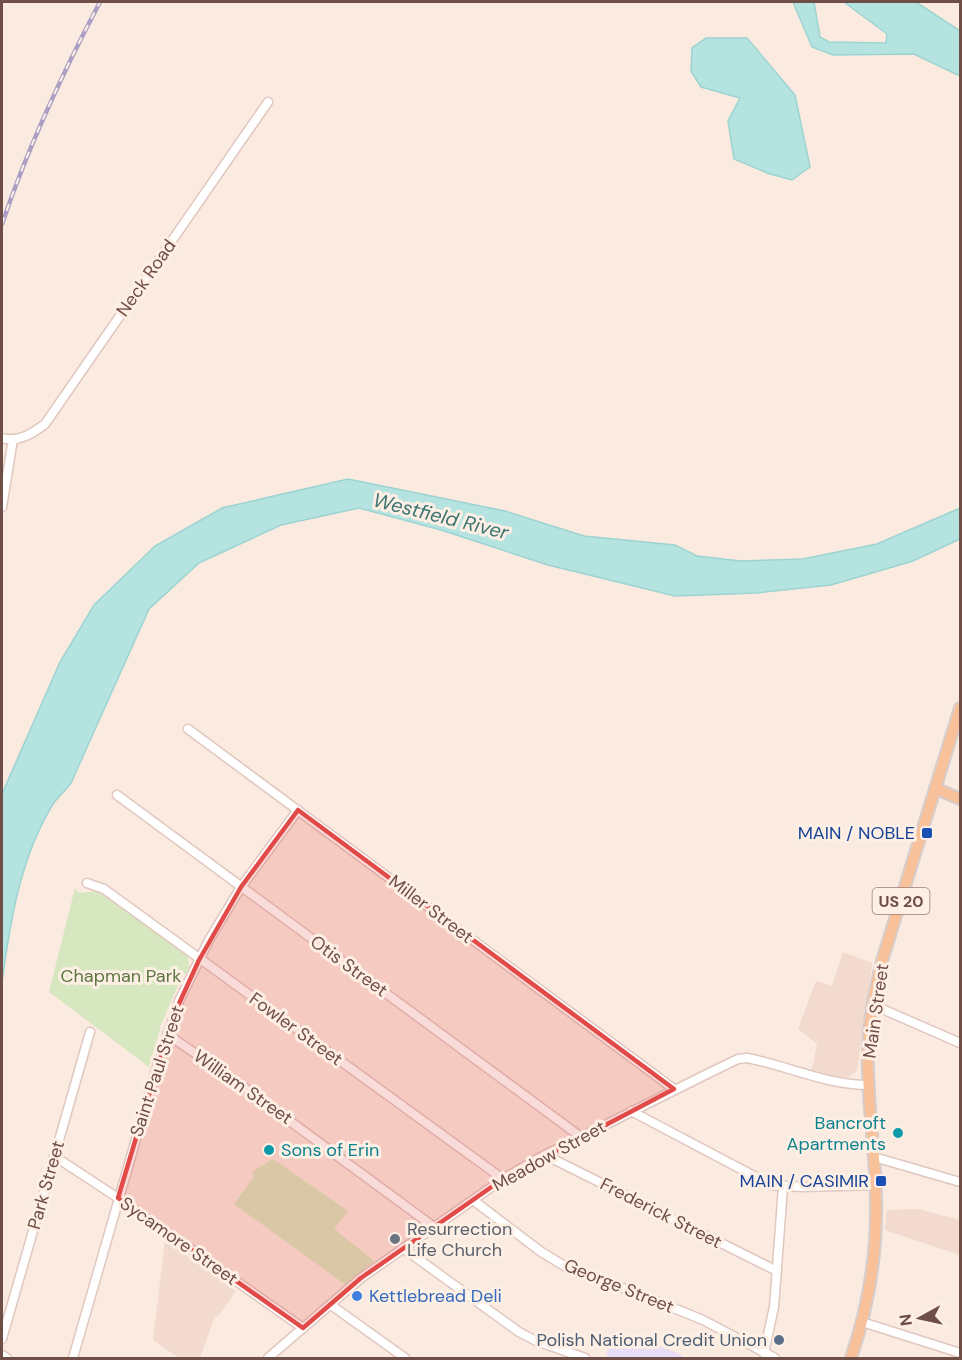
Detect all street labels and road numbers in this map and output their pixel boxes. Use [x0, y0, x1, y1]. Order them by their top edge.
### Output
street label: Neck Road [111, 235, 181, 321]
street label: Miller Street [384, 869, 478, 949]
road number: US 20 [872, 888, 930, 914]
street label: Otis Street [305, 930, 393, 1002]
street label: Main Street [857, 962, 895, 1060]
street label: Fowler Street [244, 987, 348, 1071]
street label: Saint Paul Street [124, 1002, 190, 1140]
street label: William Street [189, 1044, 297, 1130]
street label: Meadow Street [488, 1115, 610, 1197]
street label: Park Street [22, 1138, 70, 1232]
street label: Frederick Street [596, 1172, 726, 1254]
street label: Sycamore Street [115, 1191, 243, 1291]
street label: George Street [560, 1253, 678, 1319]

